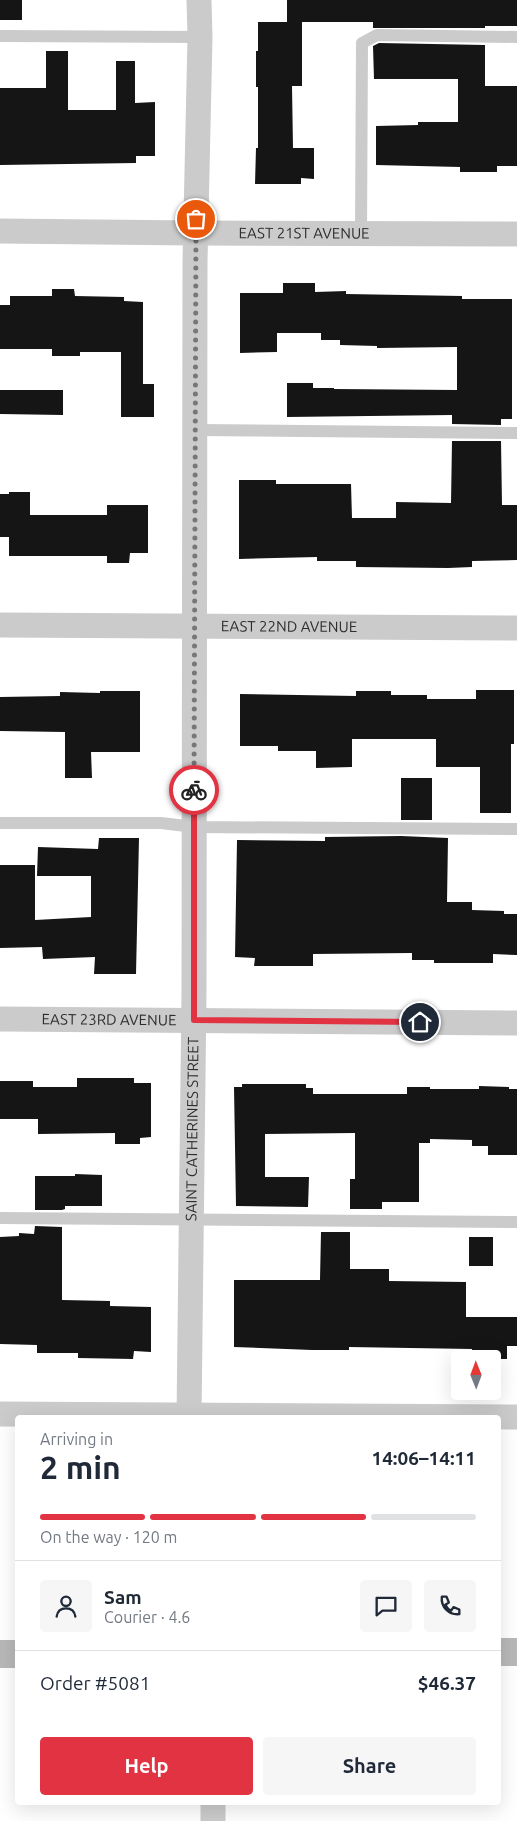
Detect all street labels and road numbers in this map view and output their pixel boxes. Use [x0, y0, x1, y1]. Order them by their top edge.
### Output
street label: EAST 21ST AVENUE [238, 224, 370, 242]
street label: EAST 22ND AVENUE [221, 617, 357, 635]
street label: EAST 23RD AVENUE [41, 1010, 177, 1028]
street label: SAINT CATHERINES STREET [182, 1036, 201, 1221]

